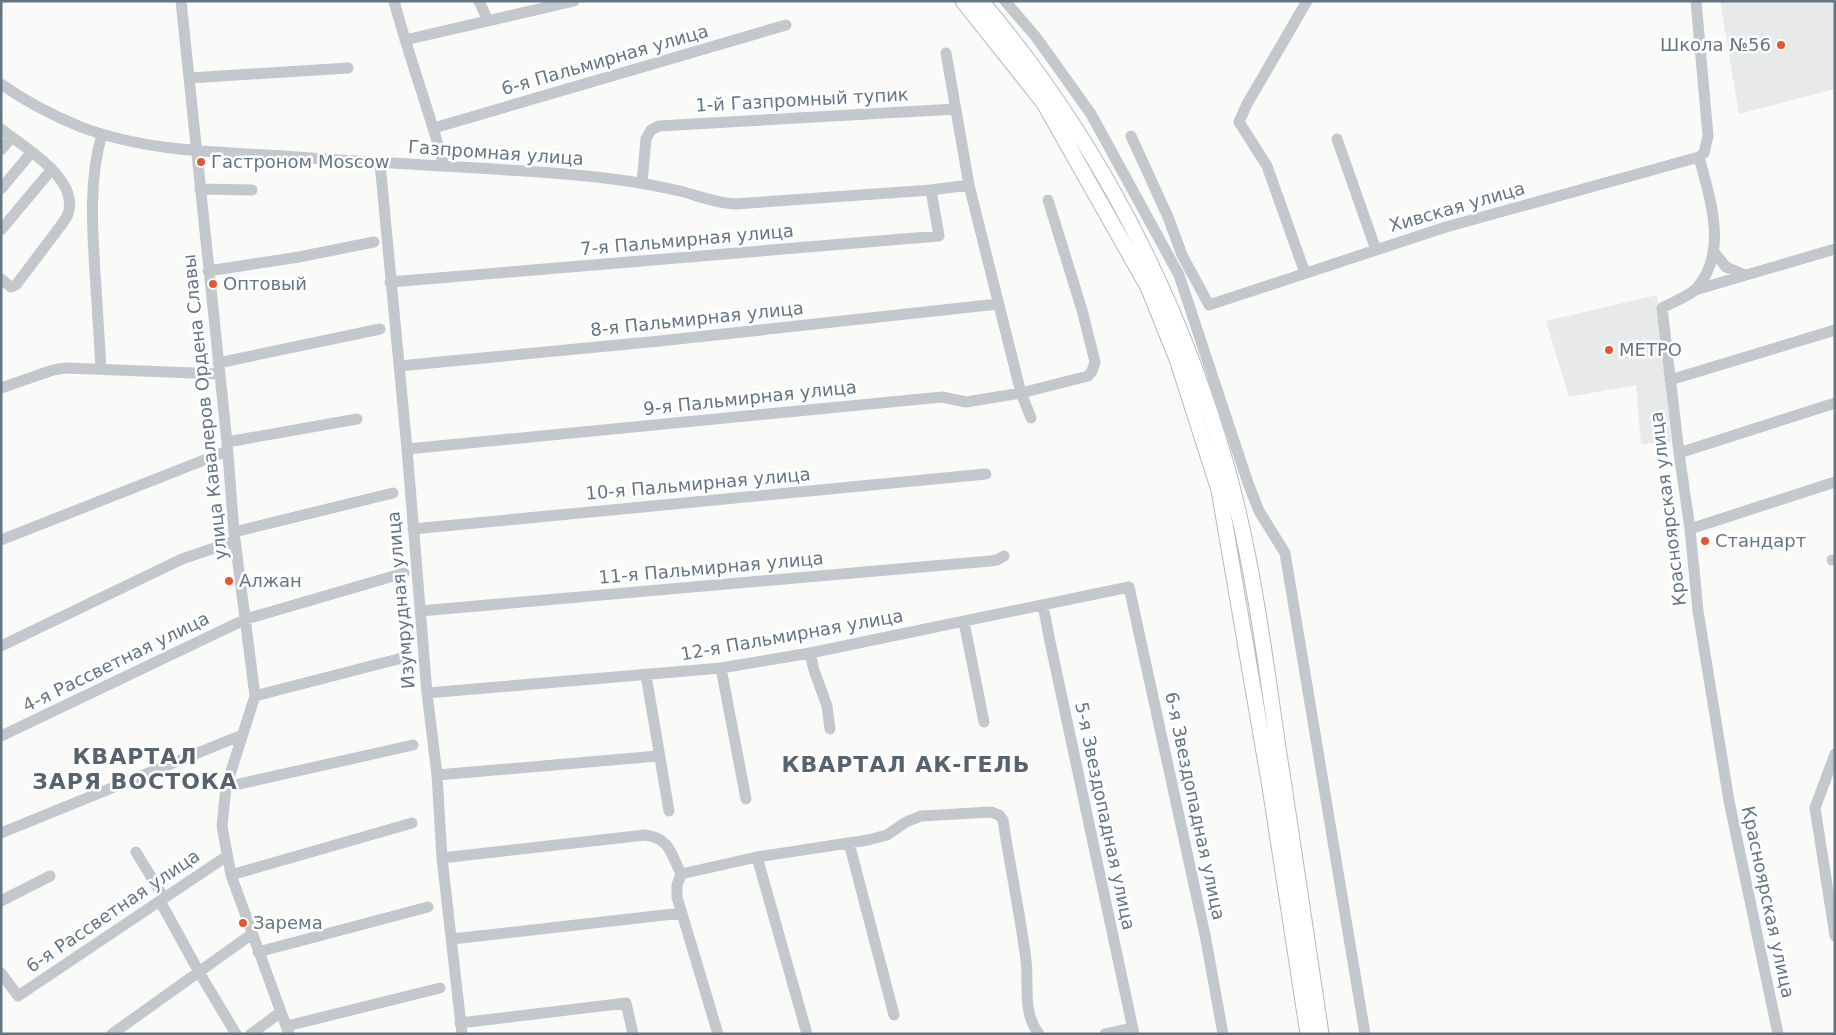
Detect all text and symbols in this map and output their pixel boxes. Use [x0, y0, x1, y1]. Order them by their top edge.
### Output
street label: 6-я Пальмирная улица [499, 20, 711, 99]
place label: Школа №56 [1660, 34, 1771, 55]
marker: Школа №56 [1775, 39, 1787, 51]
street label: 1-й Газпромный тупик [695, 83, 909, 116]
street label: Газпромная улица [408, 136, 584, 169]
place label: Гастроном Moscow [211, 151, 389, 172]
marker: Гастроном Moscow [195, 156, 207, 168]
street label: Хивская улица [1387, 177, 1527, 236]
street label: 7-я Пальмирная улица [579, 220, 795, 259]
street label: улица Кавалеров Ордена Славы [178, 253, 231, 561]
place label: Оптовый [223, 273, 307, 294]
marker: Оптовый [207, 278, 219, 290]
street label: 8-я Пальмирная улица [589, 297, 805, 340]
place label: МЕТРО [1619, 339, 1682, 360]
marker: МЕТРО [1603, 344, 1615, 356]
street label: 9-я Пальмирная улица [642, 376, 858, 419]
street label: Красноярская улица [1645, 411, 1690, 607]
street label: 10-я Пальмирная улица [585, 463, 811, 504]
street label: Изумрудная улица [382, 510, 419, 690]
place label: Стандарт [1715, 530, 1806, 551]
marker: Стандарт [1699, 535, 1711, 547]
street label: 11-я Пальмирная улица [598, 547, 824, 588]
place label: Алжан [239, 570, 302, 591]
marker: Алжан [223, 575, 235, 587]
street label: 12-я Пальмирная улица [679, 605, 905, 664]
street label: 4-я Рассветная улица [19, 607, 212, 716]
street label: 6-я Звездопадная улица [1161, 690, 1230, 922]
street label: 5-я Звездопадная улица [1071, 700, 1140, 932]
district label: КВАРТАЛ ЗАРЯ ВОСТОКА [32, 744, 238, 794]
district label: КВАРТАЛ АК-ГЕЛЬ [781, 752, 1031, 777]
street label: Красноярская улица [1738, 804, 1799, 1000]
street label: 6-я Рассветная улица [22, 845, 204, 977]
place label: Зарема [253, 912, 323, 933]
marker: Зарема [237, 917, 249, 929]

